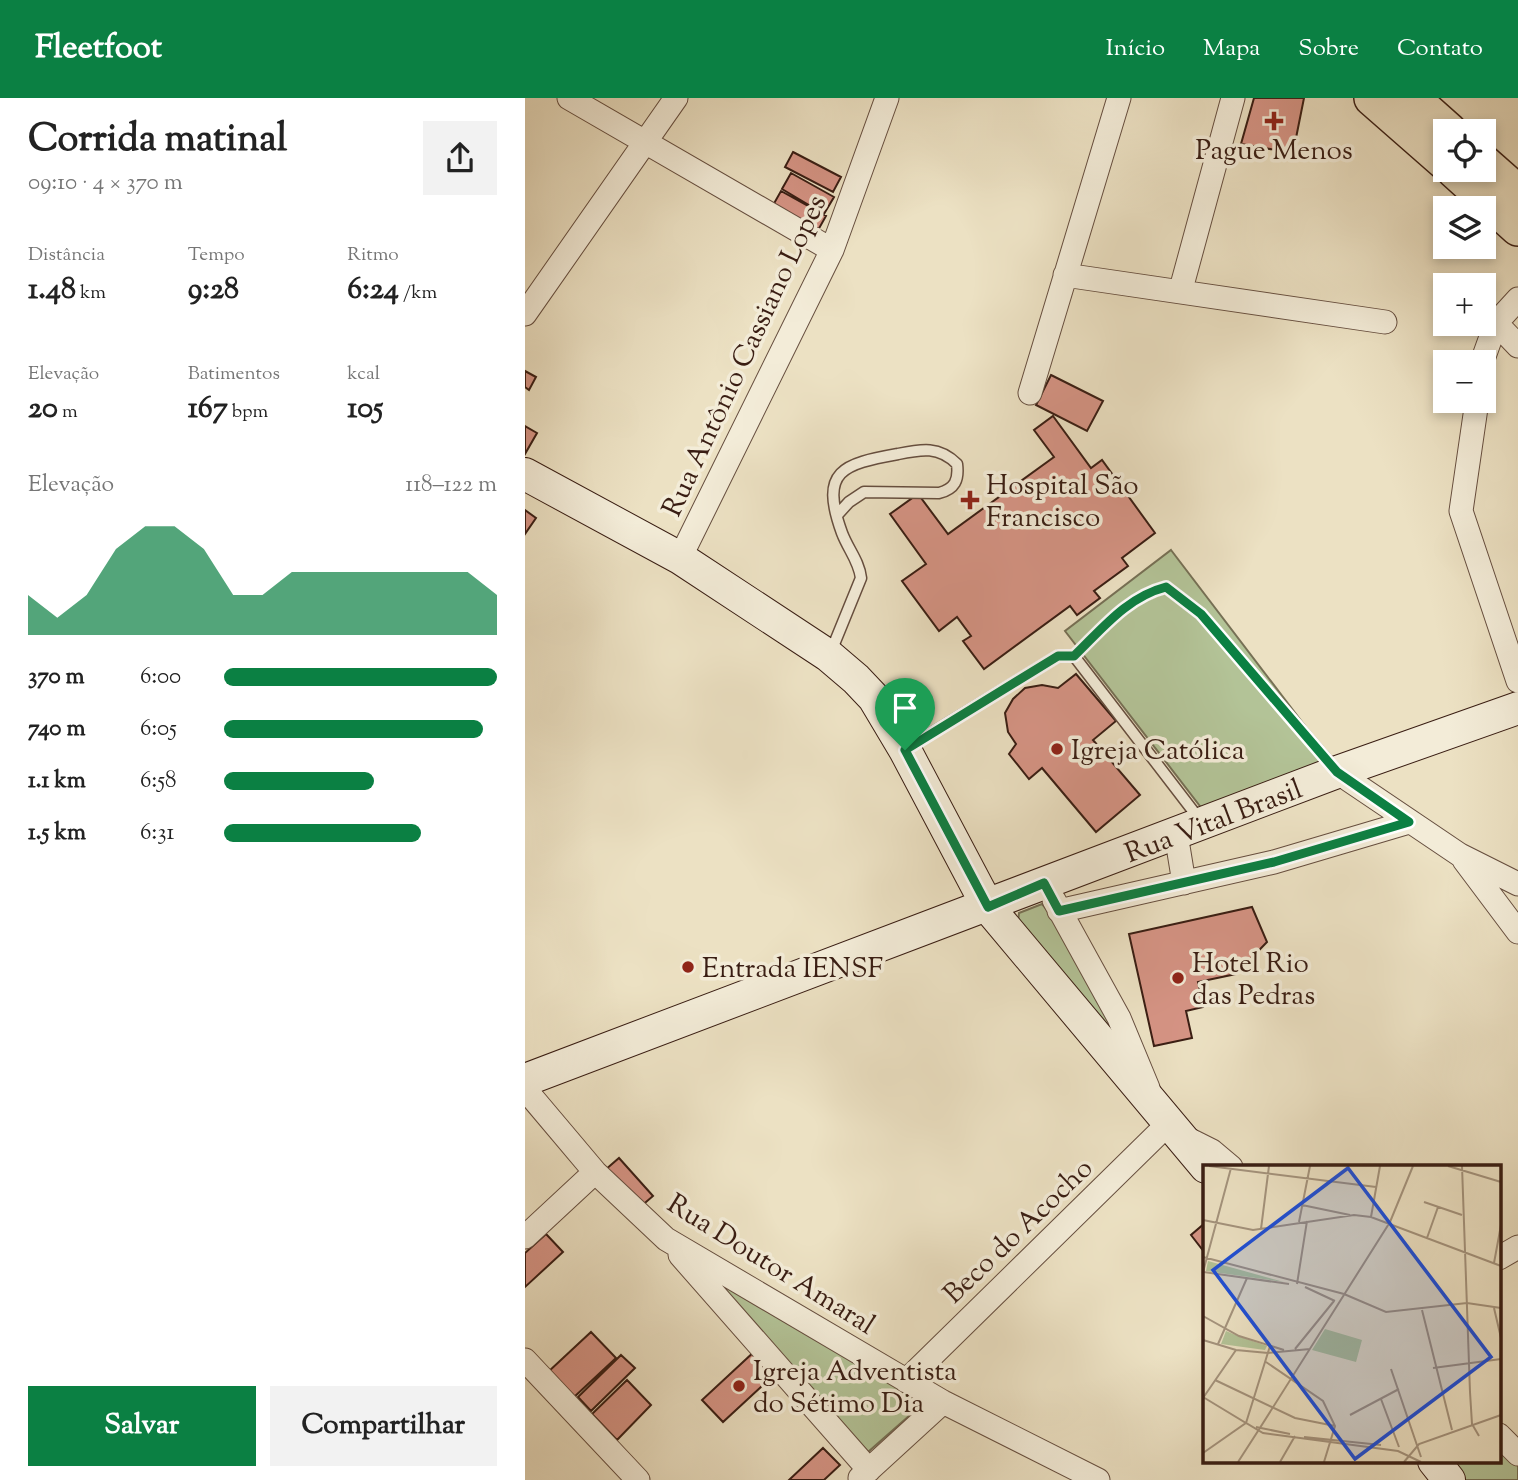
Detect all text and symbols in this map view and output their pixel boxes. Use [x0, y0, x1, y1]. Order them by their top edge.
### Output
text: Fleetfoot [35, 25, 162, 73]
text: Início [1106, 32, 1165, 66]
text: Mapa [1203, 32, 1260, 66]
text: Sobre [1298, 32, 1359, 66]
text: Contato [1397, 32, 1483, 66]
marker: Pague Menos [1266, 113, 1282, 129]
text: Corrida matinal [28, 114, 287, 168]
map controls [1433, 119, 1496, 413]
button: locate [1433, 119, 1496, 182]
button: share [423, 121, 497, 195]
place label: Pague Menos [1195, 132, 1353, 172]
text: 09:10 · 4 × 370 m [28, 167, 183, 200]
street label: Rua Antônio Cassiano Lopes [653, 189, 838, 524]
button: layers [1433, 196, 1496, 259]
text: Distância [28, 242, 105, 269]
text: Tempo [188, 242, 245, 269]
text: Ritmo [347, 242, 399, 269]
text: 1.48 [28, 269, 76, 312]
text: 9:28 [188, 269, 239, 312]
text: 6:24 [347, 269, 399, 312]
button: + [1433, 273, 1496, 336]
text: km [76, 280, 106, 307]
text: /km [399, 280, 437, 307]
button: − [1433, 350, 1496, 413]
text: Elevação [28, 361, 99, 388]
text: Batimentos [188, 361, 280, 388]
text: kcal [347, 361, 380, 388]
text: 20 [28, 388, 58, 431]
text: 167 [188, 388, 228, 431]
text: 105 [347, 388, 383, 431]
text: m [58, 399, 78, 426]
text: bpm [228, 399, 268, 426]
place label: Hospital São Francisco [986, 467, 1139, 539]
text: Elevação [28, 469, 114, 502]
text: 118–122 m [405, 469, 497, 502]
marker: Hospital São Francisco [960, 490, 980, 510]
text: 370 m [28, 661, 84, 694]
text: 6:00 [140, 661, 181, 694]
pin [875, 678, 935, 750]
icon: arrive [886, 689, 924, 727]
text: 740 m [28, 713, 85, 746]
text: 6:05 [140, 713, 177, 746]
place label: Igreja Católica [1071, 732, 1245, 772]
marker: Igreja Católica [1049, 741, 1065, 757]
text: 1.1 km [28, 765, 86, 798]
text: 6:58 [140, 765, 177, 798]
street label: Rua Vital Brasil [1120, 771, 1309, 875]
text: 1.5 km [28, 817, 86, 850]
text: 6:31 [140, 817, 174, 850]
place label: Hotel Rio das Pedras [1192, 945, 1315, 1017]
place label: Entrada IENSF [702, 950, 883, 990]
marker: Entrada IENSF [680, 959, 696, 975]
marker: Hotel Rio das Pedras [1170, 970, 1186, 986]
street label: Beco do Acocho [935, 1150, 1103, 1314]
inset map [1203, 1165, 1501, 1462]
street label: Rua Doutor Amaral [659, 1185, 882, 1346]
place label: Igreja Adventista do Sétimo Dia [753, 1353, 957, 1425]
marker: Igreja Adventista do Sétimo Dia [731, 1378, 747, 1394]
button: Salvar [28, 1386, 256, 1466]
button: Compartilhar [270, 1386, 497, 1466]

